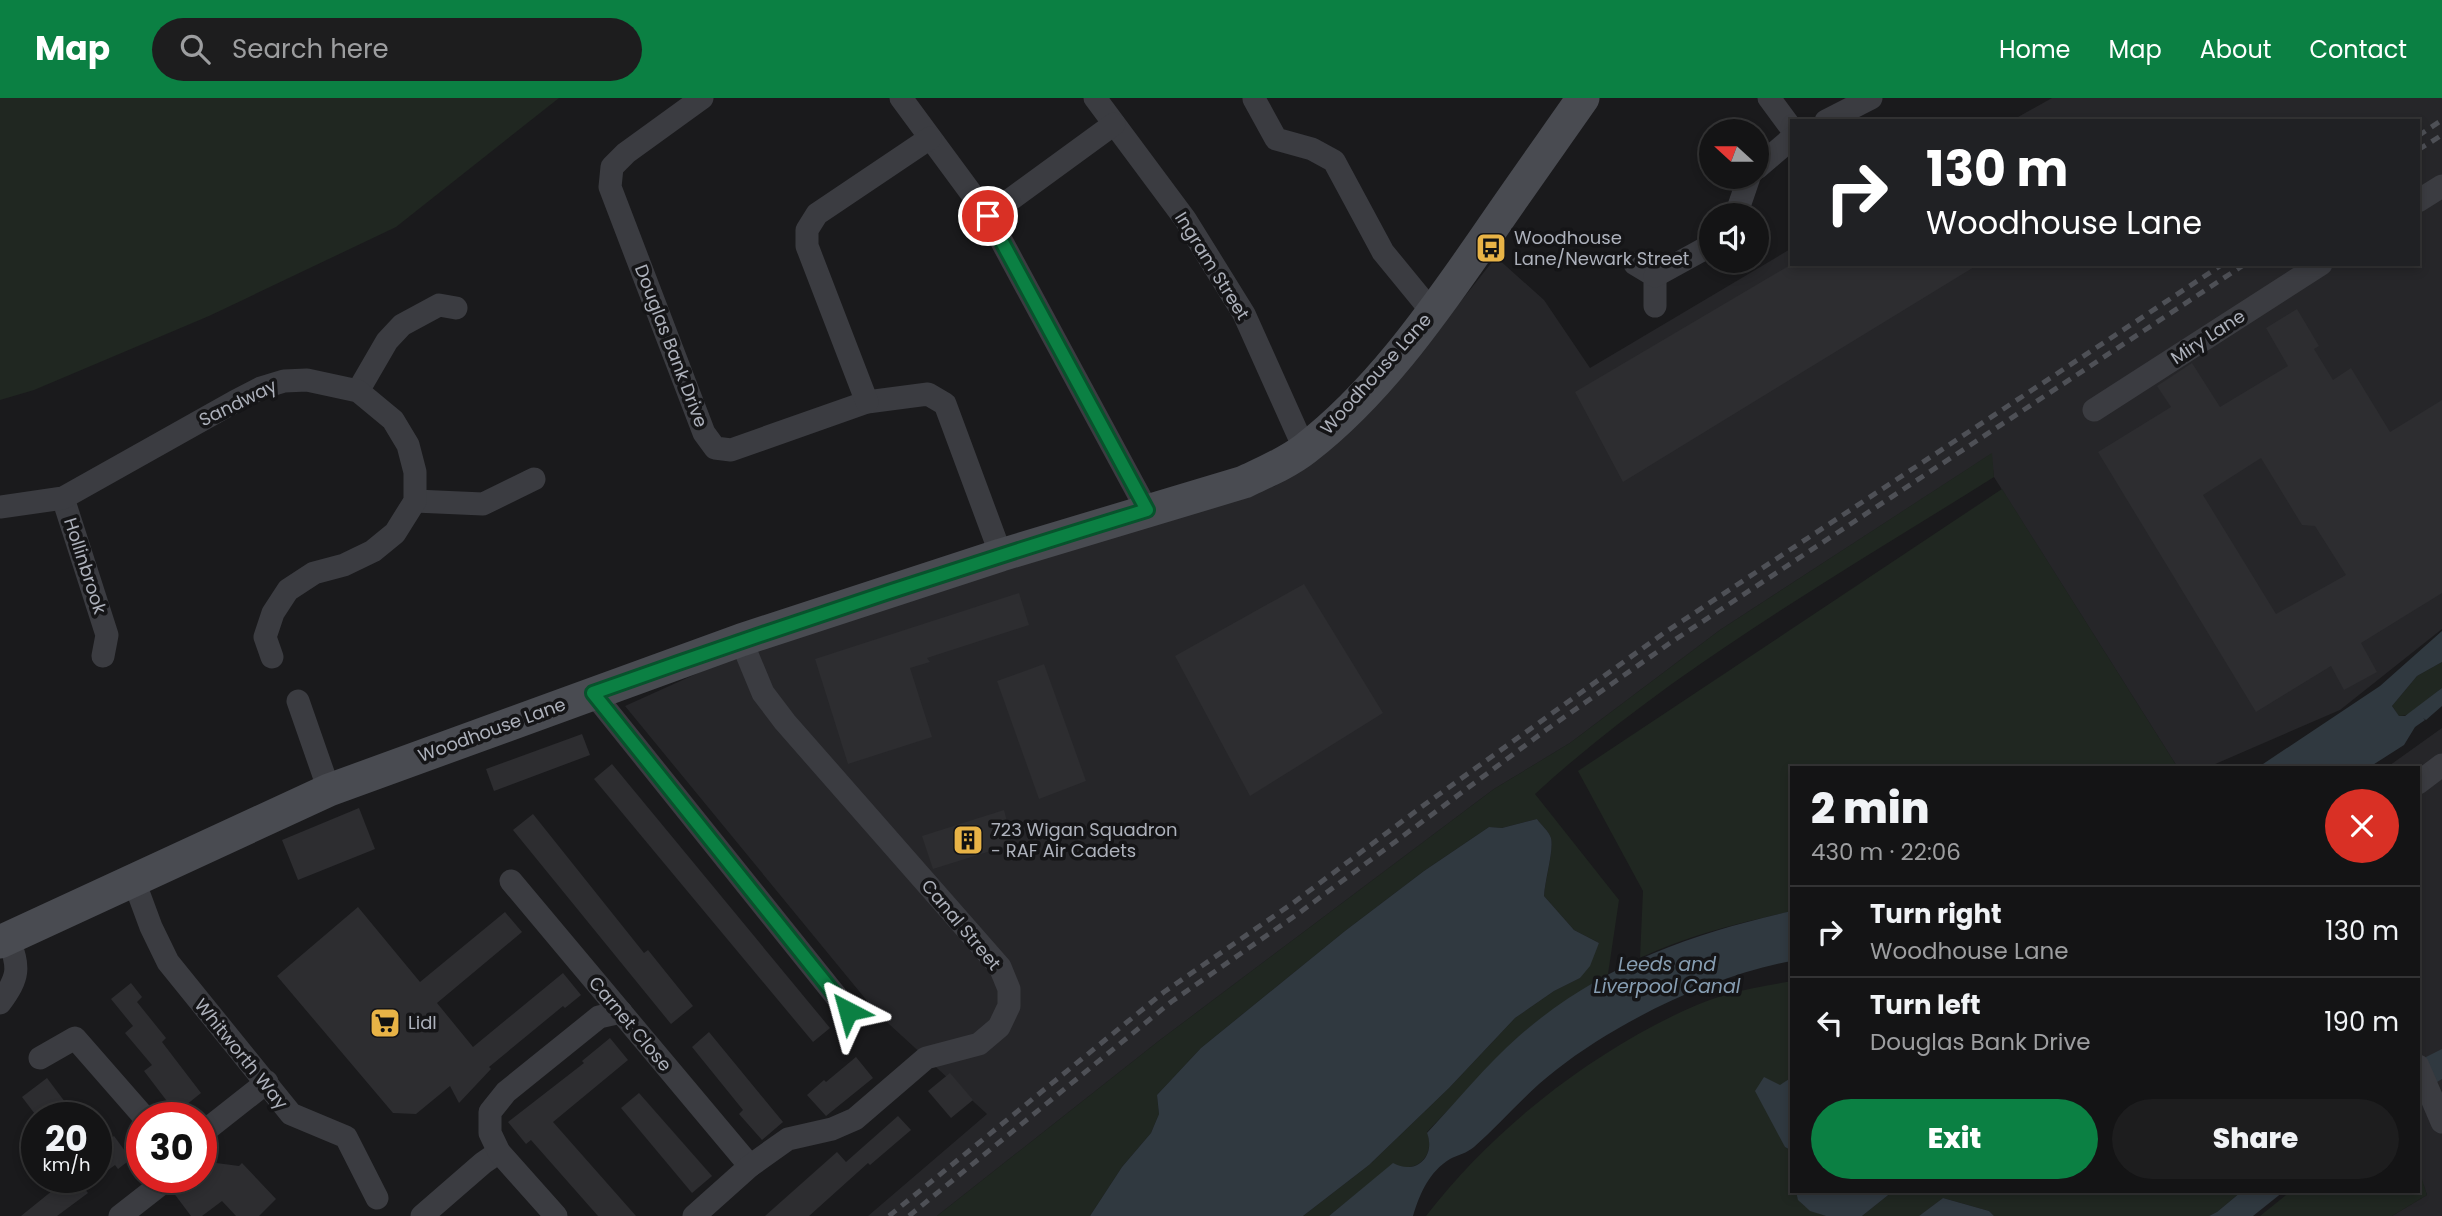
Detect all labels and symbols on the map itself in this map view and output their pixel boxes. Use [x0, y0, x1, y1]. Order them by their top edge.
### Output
north arrow [1699, 119, 1769, 189]
pin [958, 186, 1018, 246]
street label: Ingram Street [1169, 207, 1256, 325]
place label: Woodhouse Lane/Newark Street [1514, 225, 1689, 271]
bus stop icon: Woodhouse Lane/Newark Street [1474, 231, 1508, 265]
street label: Douglas Bank Drive [629, 261, 714, 431]
street label: Miry Lane [2166, 303, 2250, 370]
street label: Woodhouse Lane [1314, 308, 1437, 440]
street label: Sandway [195, 373, 281, 432]
street label: Hollinbrook [58, 514, 113, 618]
street label: Woodhouse Lane [415, 691, 569, 768]
place label: 723 Wigan Squadron - RAF Air Cadets [991, 817, 1178, 863]
building icon: 723 Wigan Squadron - RAF Air Cadets [951, 823, 985, 857]
street label: Canal Street [916, 874, 1007, 975]
water label: Leeds and Liverpool Canal [1593, 951, 1741, 1000]
street label: Carnet Close [583, 971, 678, 1077]
position arrow [811, 974, 885, 1048]
street label: Whitworth Way [189, 993, 294, 1114]
supermarket icon: Lidl [368, 1006, 402, 1040]
place label: Lidl [408, 1010, 437, 1035]
speed limit sign: 30 [126, 1102, 217, 1193]

